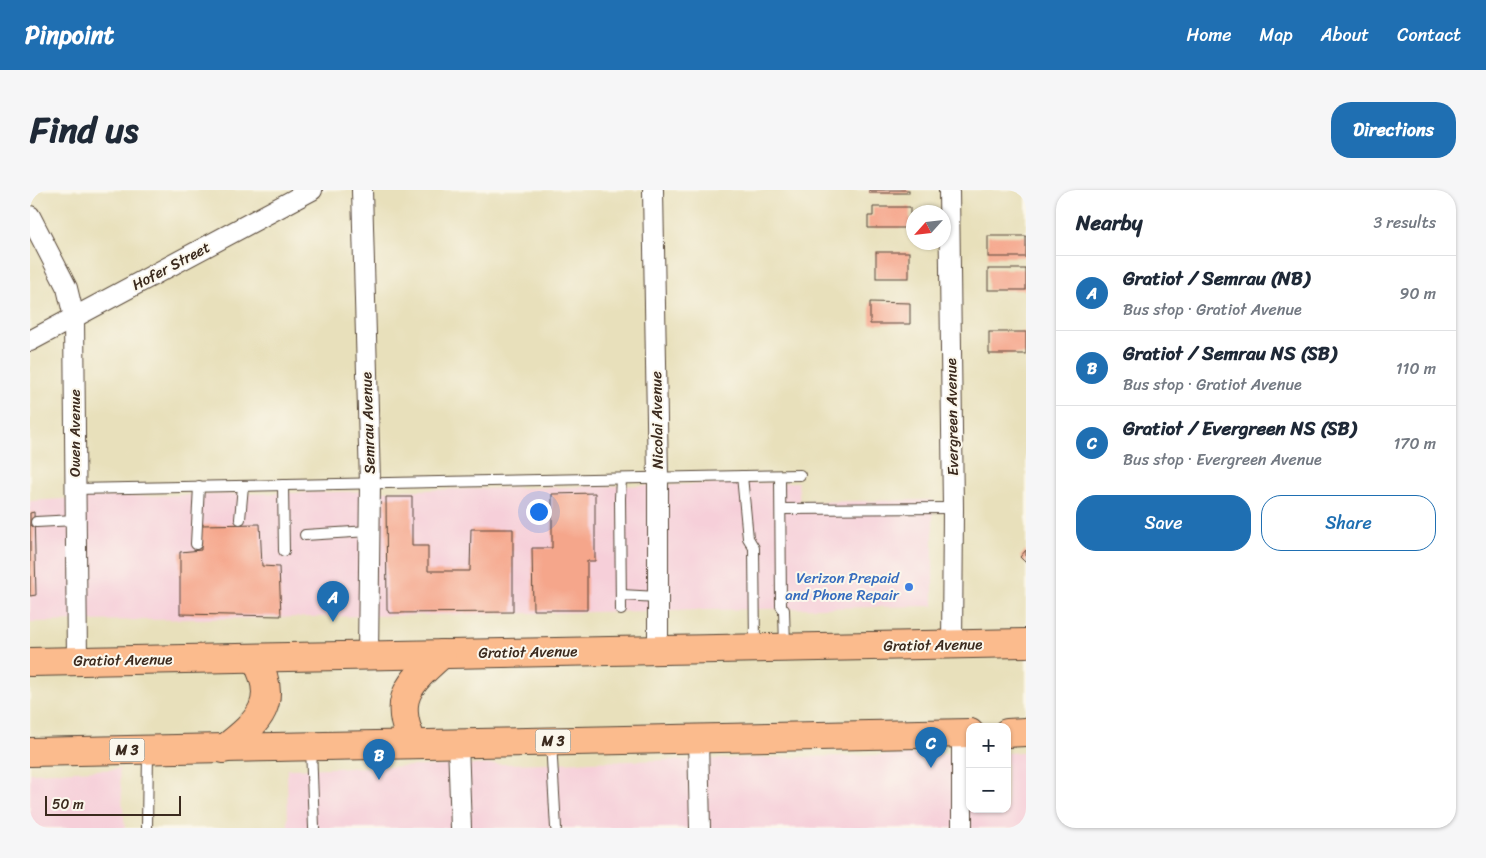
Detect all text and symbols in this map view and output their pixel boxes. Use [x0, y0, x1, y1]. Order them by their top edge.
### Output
text: Pinpoint [25, 14, 114, 56]
text: Home [1187, 19, 1232, 51]
text: Map [1260, 19, 1293, 51]
text: About [1321, 19, 1369, 51]
text: Contact [1397, 19, 1461, 51]
text: Find us [30, 99, 138, 161]
button: Directions [1331, 102, 1456, 158]
text: Nearby [1076, 204, 1142, 242]
north arrow [906, 205, 951, 250]
text: 3 results [1373, 208, 1436, 237]
street label: Hofer Street [127, 234, 215, 298]
text: Gratiot / Semrau (NB) [1123, 262, 1310, 295]
text: A [1087, 279, 1097, 308]
text: 90 m [1400, 279, 1436, 308]
text: Bus stop · Gratiot Avenue [1123, 295, 1302, 324]
text: Gratiot / Semrau NS (SB) [1123, 337, 1336, 370]
text: B [1087, 354, 1097, 383]
text: 110 m [1396, 354, 1436, 383]
street label: Evergreen Avenue [938, 358, 966, 476]
text: Bus stop · Gratiot Avenue [1123, 370, 1302, 399]
street label: Semrau Avenue [353, 371, 383, 475]
street label: Nicolai Avenue [643, 371, 671, 469]
street label: Owen Avenue [62, 389, 88, 477]
text: Gratiot / Evergreen NS (SB) [1123, 412, 1356, 445]
text: C [1087, 429, 1097, 458]
text: 170 m [1393, 429, 1436, 458]
text: Bus stop · Evergreen Avenue [1123, 445, 1322, 474]
button: Save [1076, 495, 1251, 551]
button: Share [1261, 495, 1436, 551]
your location [526, 499, 552, 525]
place label: Verizon Prepaid and Phone Repair [785, 565, 900, 608]
pin: A [317, 581, 349, 622]
marker: Verizon Prepaid and Phone Repair [903, 581, 915, 593]
street label: Gratiot Avenue [883, 631, 983, 659]
street label: Gratiot Avenue [478, 638, 578, 666]
street label: Gratiot Avenue [73, 646, 173, 674]
map controls [966, 723, 1011, 813]
button: + [966, 723, 1011, 768]
pin: C [915, 727, 947, 768]
road number: M 3 [536, 730, 570, 752]
road number: M 3 [110, 738, 144, 762]
pin: B [363, 739, 395, 780]
button: − [966, 768, 1011, 813]
text: 50 m [52, 792, 84, 817]
scale bar [45, 793, 181, 816]

